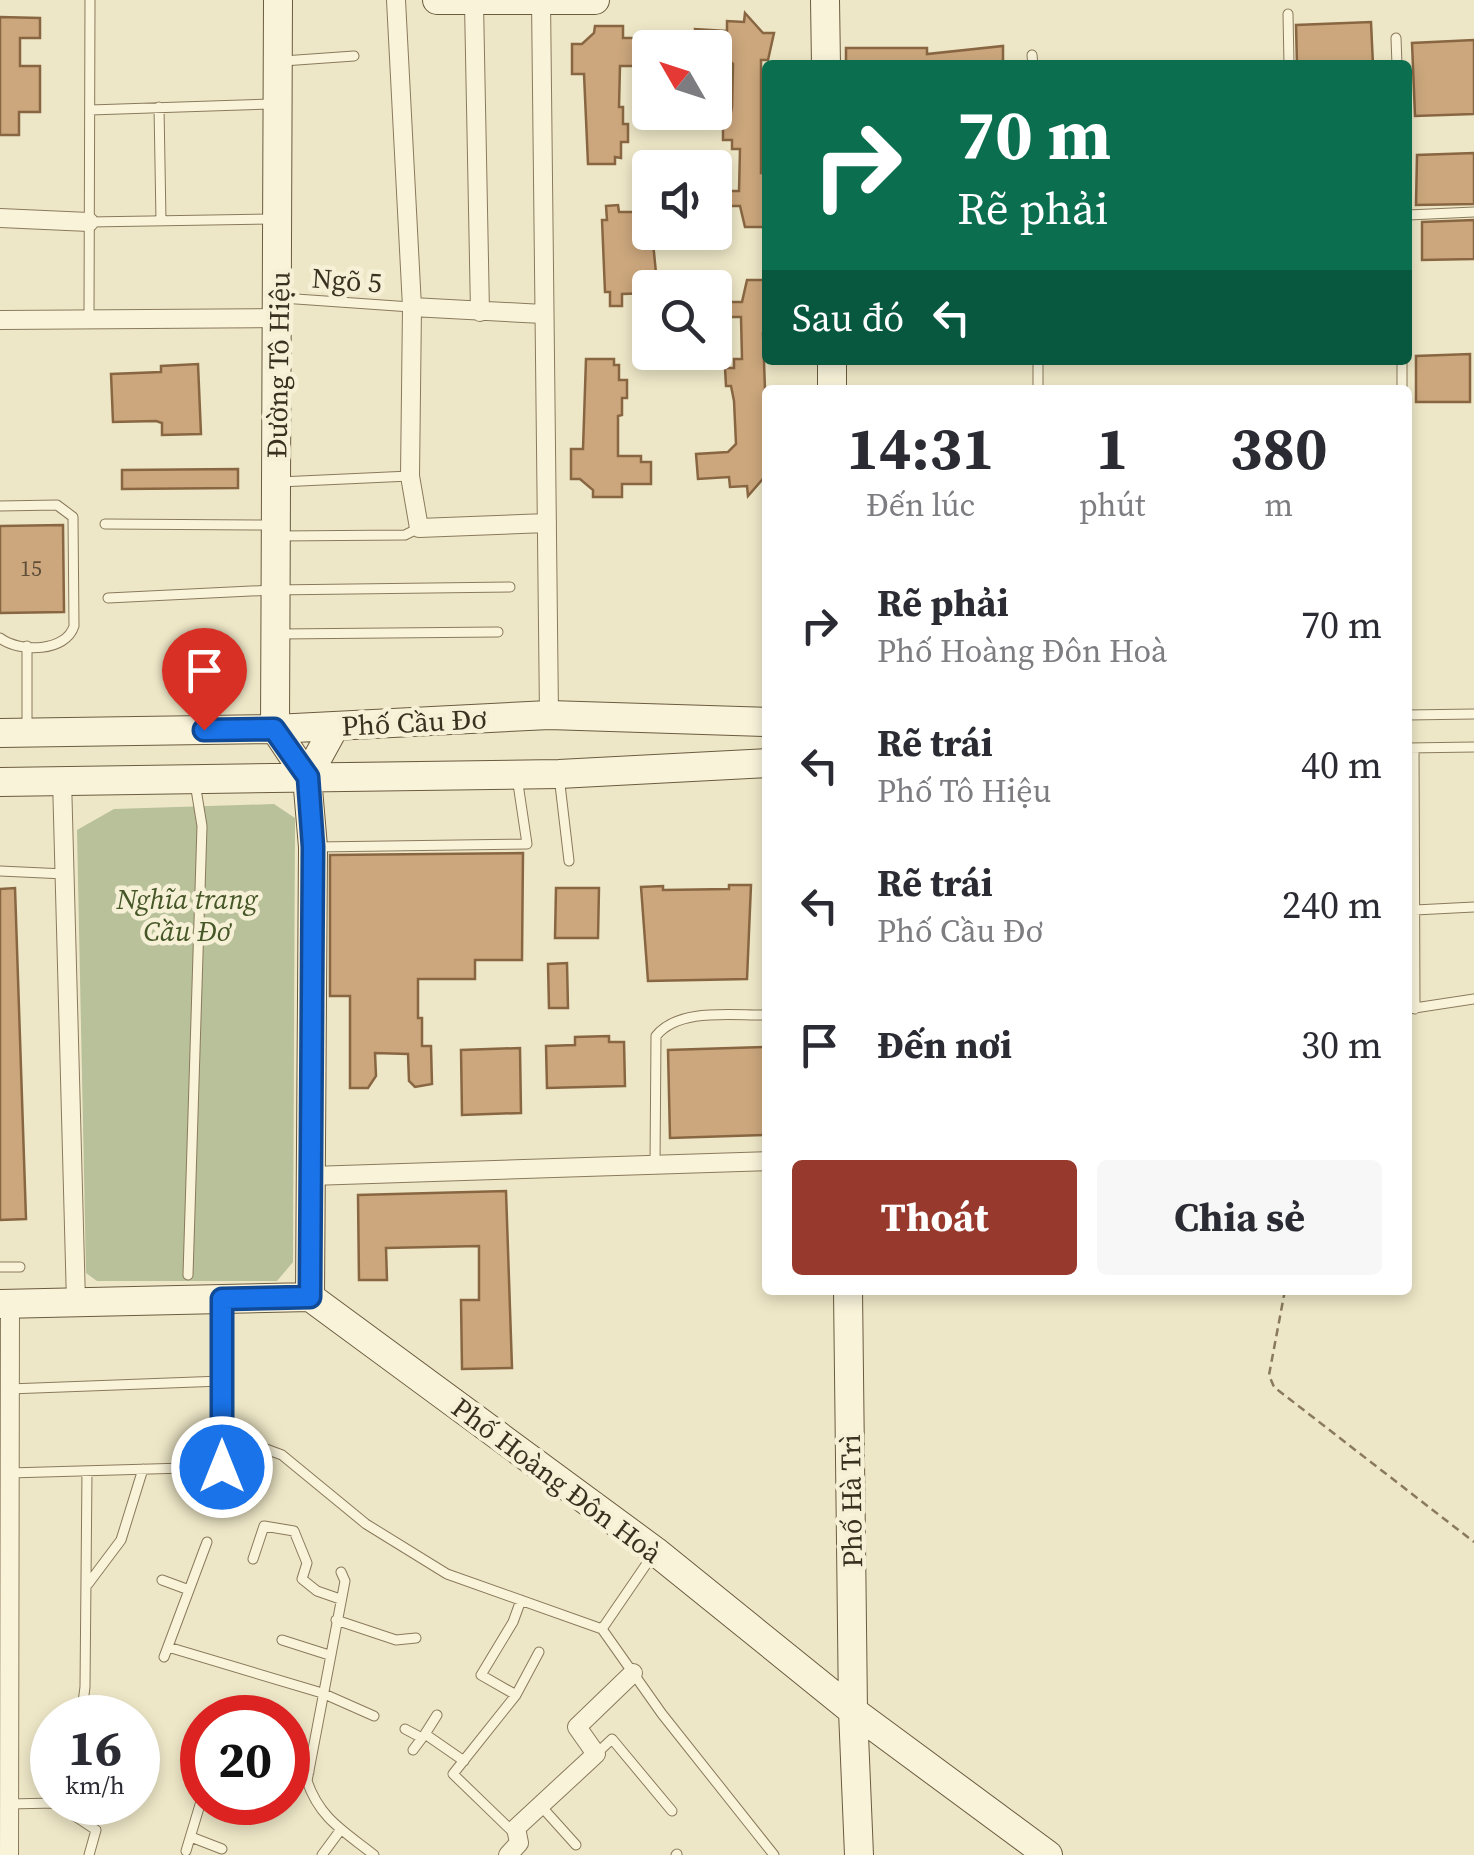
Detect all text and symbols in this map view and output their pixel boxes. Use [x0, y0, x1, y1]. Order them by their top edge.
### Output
north arrow [632, 30, 732, 130]
map controls [632, 30, 732, 370]
text: 70 m [957, 86, 1111, 182]
icon: right [792, 100, 922, 230]
button: sound [632, 150, 732, 250]
text: Rẽ phải [957, 177, 1108, 239]
street label: Ngõ 5 [311, 259, 383, 301]
button: search [632, 270, 732, 370]
street label: Đường Tô Hiệu [257, 271, 299, 459]
icon: left [924, 290, 979, 345]
text: Sau đó [792, 292, 904, 344]
text: 14:31 [846, 407, 995, 489]
text: 1 [1096, 407, 1129, 489]
text: 380 [1230, 407, 1328, 489]
text: Đến lúc [866, 483, 975, 527]
text: phút [1079, 483, 1146, 527]
text: m [1264, 483, 1293, 527]
house number: 15 [20, 553, 42, 583]
text: Rẽ phải [877, 577, 1009, 629]
icon: right [792, 598, 847, 653]
text: 70 m [1301, 599, 1382, 651]
pin [162, 628, 247, 731]
text: Phố Hoàng Đôn Hoà [877, 629, 1167, 673]
icon: arrive [177, 643, 232, 698]
street label: Phố Cầu Đơ [340, 699, 488, 745]
text: Rẽ trái [877, 717, 993, 769]
icon: left [792, 738, 847, 793]
text: 40 m [1301, 739, 1382, 791]
text: Phố Tô Hiệu [877, 769, 1051, 813]
text: Rẽ trái [877, 857, 993, 909]
icon: left [792, 878, 847, 933]
text: 240 m [1282, 879, 1382, 931]
park label: Nghĩa trang Cầu Đơ [115, 880, 259, 950]
text: Phố Cầu Đơ [877, 909, 1043, 953]
icon: arrive [792, 1018, 847, 1073]
text: Đến nơi [877, 1019, 1012, 1071]
text: 30 m [1301, 1019, 1382, 1071]
button: Thoát [792, 1160, 1077, 1275]
button: Chia sẻ [1097, 1160, 1382, 1275]
street label: Phố Hoàng Đôn Hoà [444, 1388, 670, 1572]
position arrow [170, 1415, 274, 1519]
street label: Phố Hà Trì [831, 1434, 871, 1568]
speed limit sign: 20 [180, 1695, 310, 1825]
text: 16 [68, 1713, 122, 1782]
text: km/h [65, 1768, 125, 1802]

